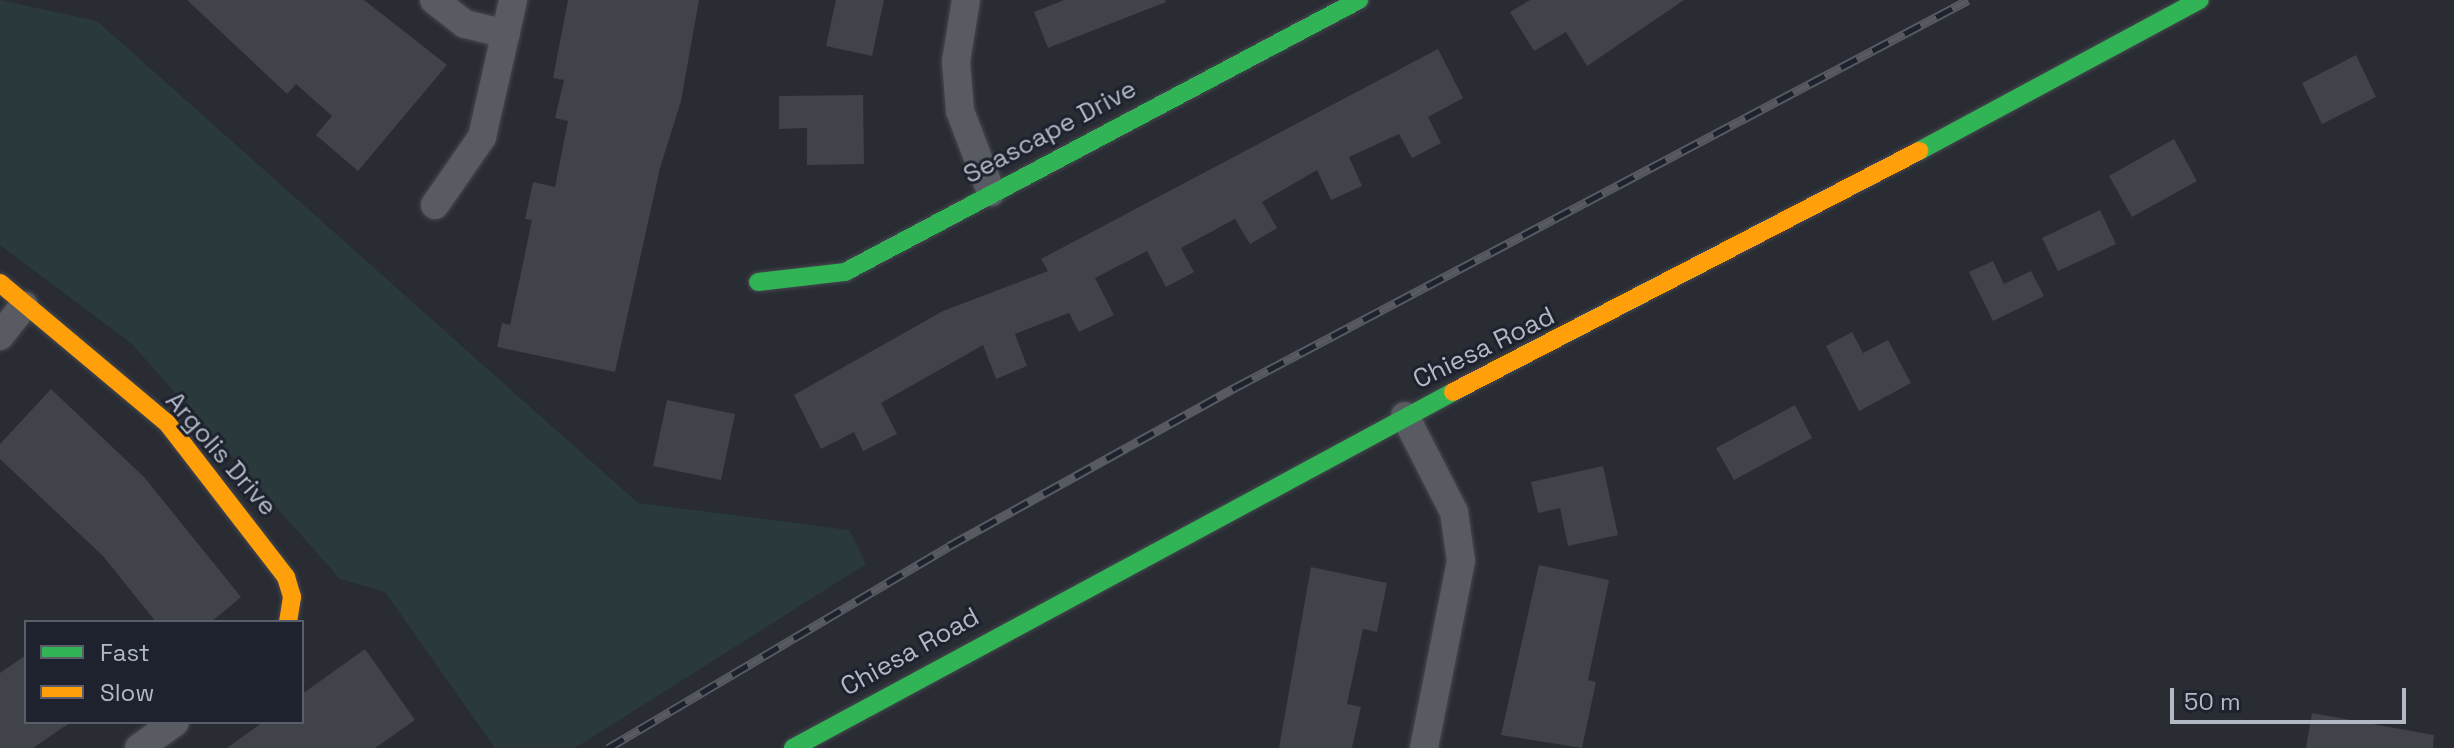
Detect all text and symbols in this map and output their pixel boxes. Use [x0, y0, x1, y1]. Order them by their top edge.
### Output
street label: Seascape Drive [958, 73, 1142, 191]
street label: Chiesa Road [1408, 300, 1560, 396]
street label: Argolis Drive [159, 386, 283, 522]
street label: Chiesa Road [835, 601, 985, 703]
legend [24, 620, 304, 724]
text: Fast [100, 637, 150, 668]
scale bar [2174, 672, 2410, 722]
text: Slow [100, 677, 154, 708]
text: 50 m [2184, 686, 2241, 717]

